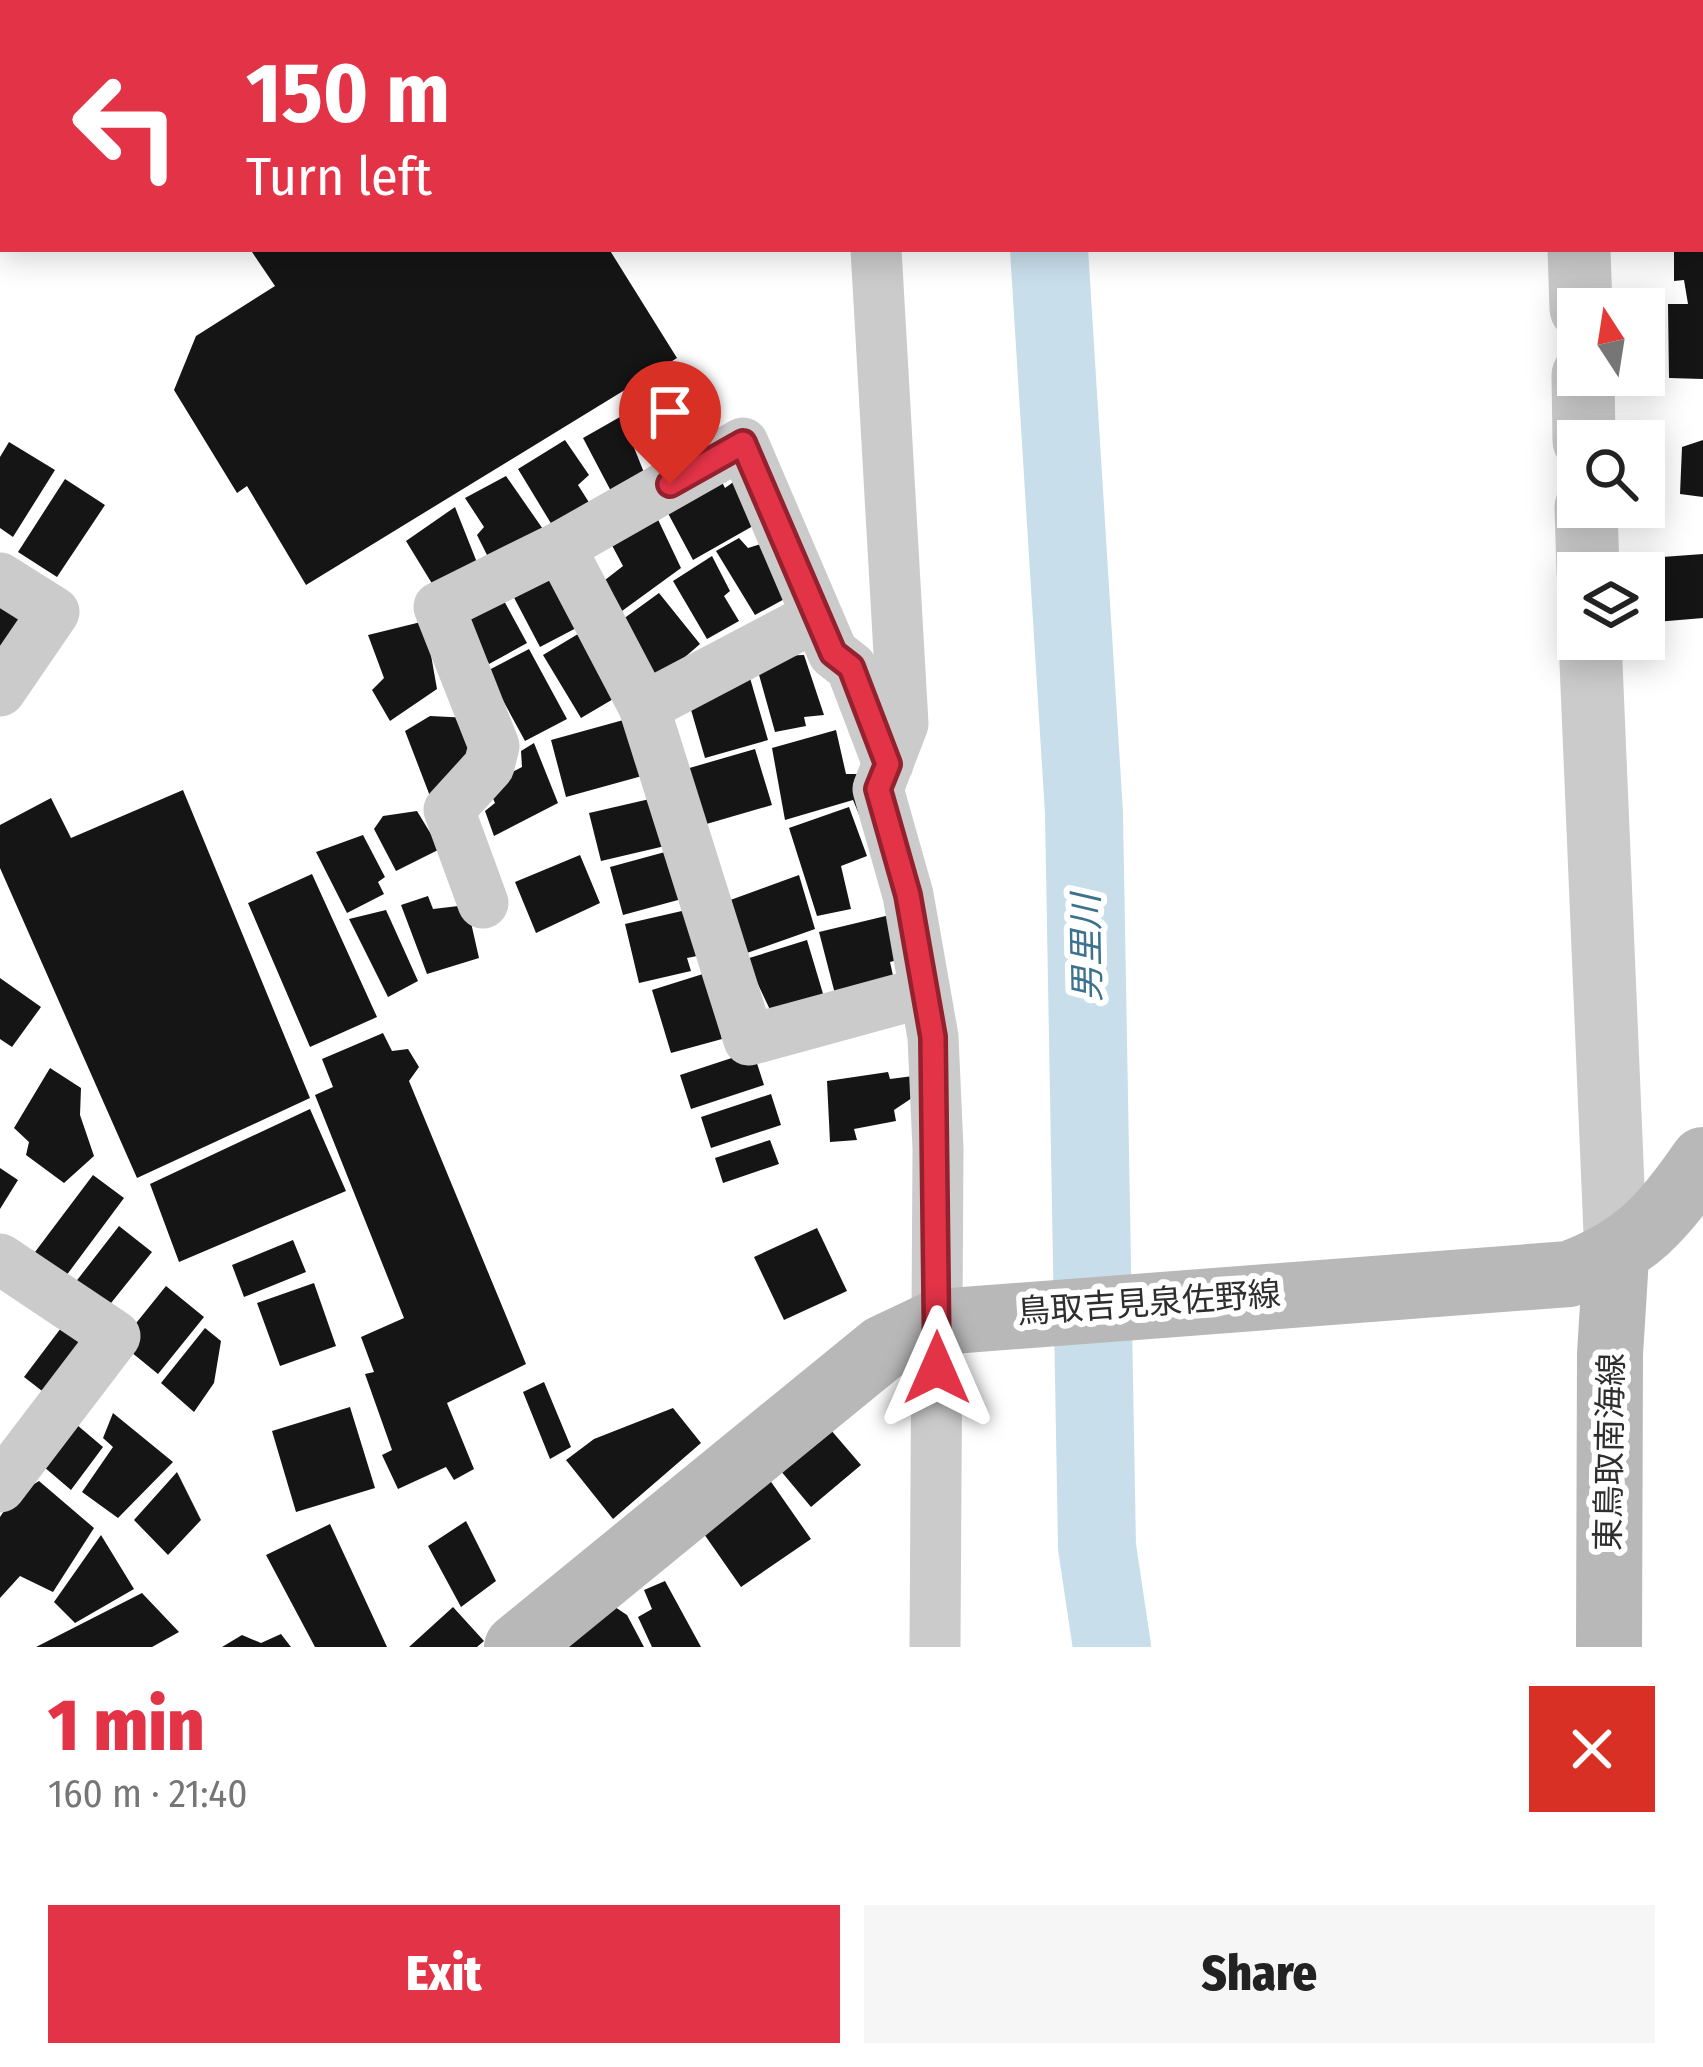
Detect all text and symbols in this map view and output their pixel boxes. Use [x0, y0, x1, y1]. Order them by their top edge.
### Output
text: 150 m [246, 43, 450, 144]
icon: left [48, 48, 204, 204]
text: Turn left [246, 145, 432, 209]
north arrow [1557, 288, 1665, 396]
map controls [1557, 288, 1665, 660]
pin [619, 361, 721, 484]
icon: arrive [637, 379, 703, 445]
button: search [1557, 420, 1665, 528]
button: layers [1557, 552, 1665, 660]
water label: 男里川 [1064, 890, 1110, 1002]
street label: 鳥取吉見泉佐野線 [1016, 1274, 1282, 1332]
position arrow [874, 1305, 1000, 1431]
street label: 東鳥取南海線 [1588, 1353, 1632, 1551]
text: 1 min [48, 1683, 205, 1769]
button: close [1529, 1686, 1655, 1812]
text: 160 m · 21:40 [48, 1771, 247, 1817]
button: Exit [48, 1905, 840, 2043]
button: Share [864, 1905, 1655, 2043]

